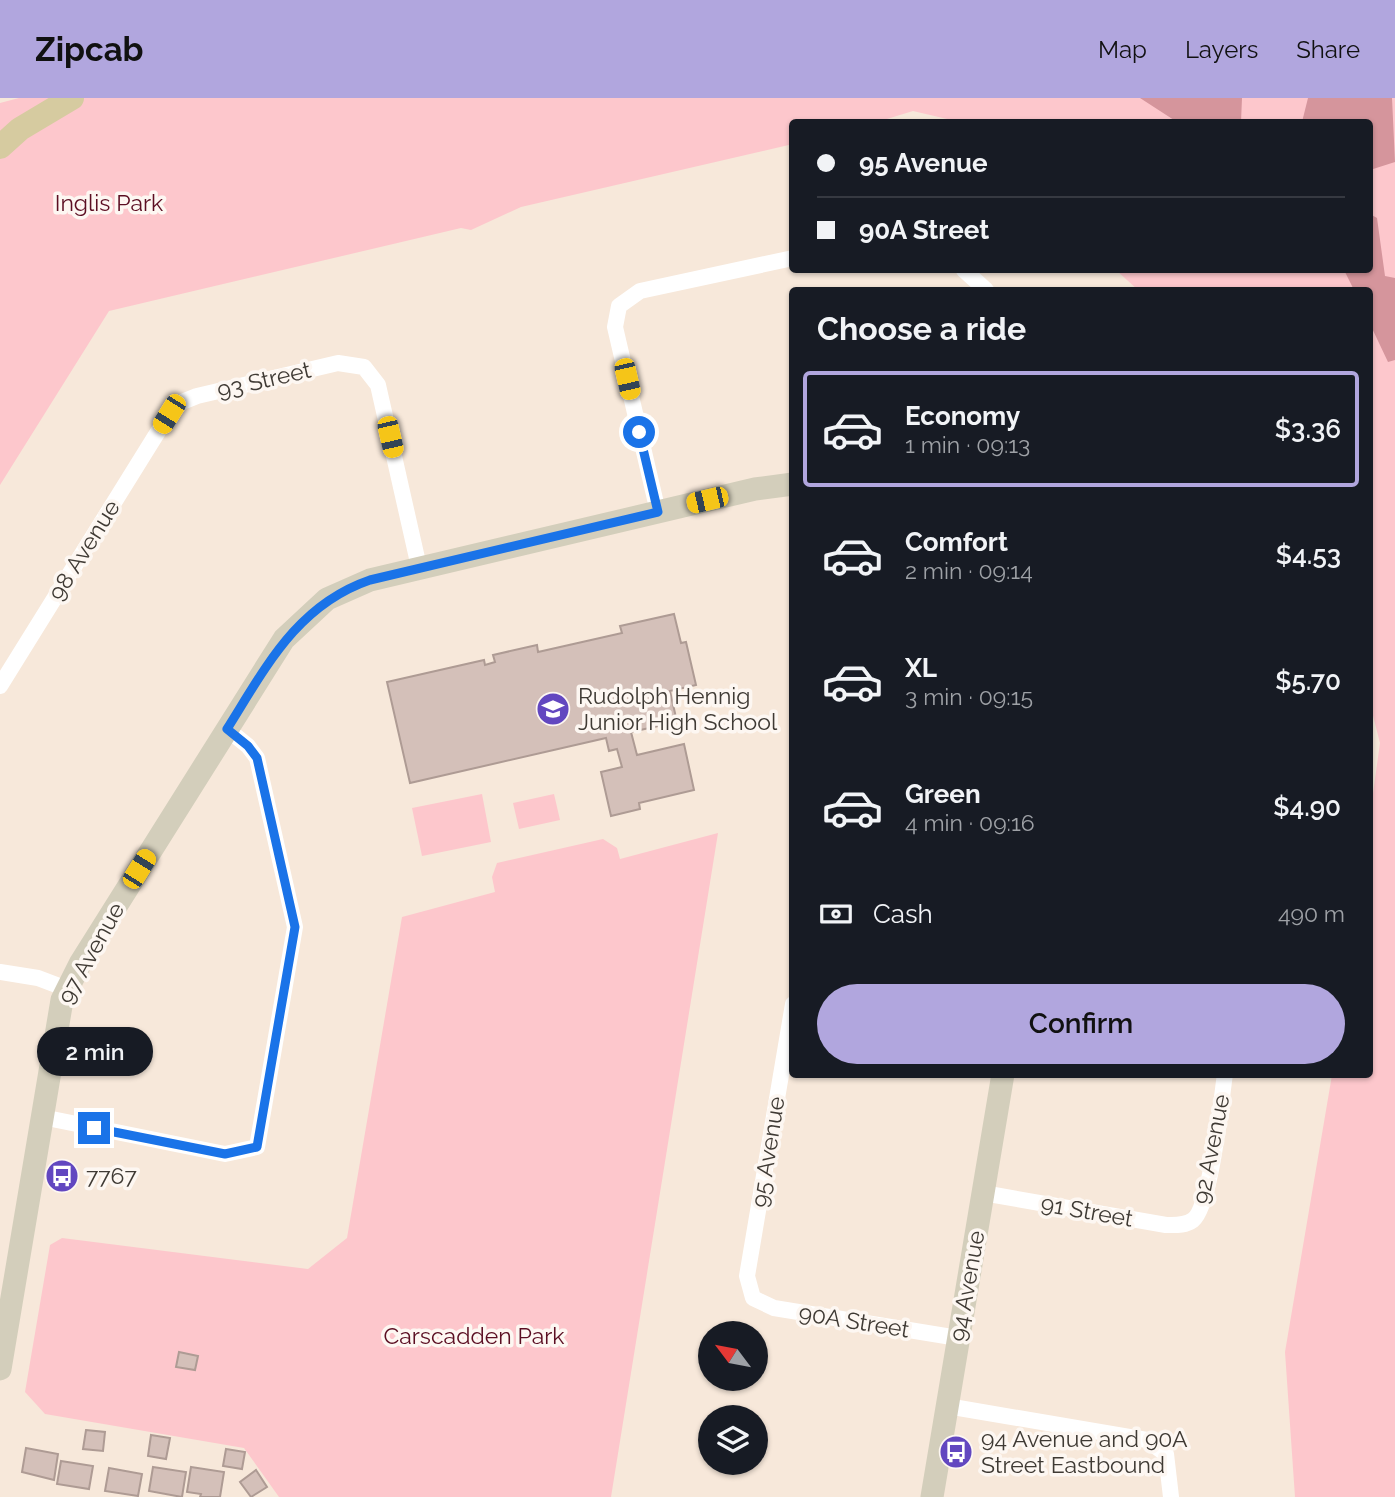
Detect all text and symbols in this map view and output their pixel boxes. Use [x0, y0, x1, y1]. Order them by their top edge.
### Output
text: Zipcab [35, 30, 144, 69]
text: Map [1098, 35, 1147, 64]
text: Layers [1185, 35, 1258, 64]
text: Share [1296, 35, 1360, 64]
text: 95 Avenue [859, 148, 988, 178]
park label: Inglis Park [55, 189, 163, 216]
text: 90A Street [859, 215, 989, 245]
text: Choose a ride [817, 310, 1026, 347]
street label: 93 Street [214, 356, 314, 403]
car [613, 356, 642, 402]
car [149, 391, 190, 437]
icon: car [821, 398, 884, 461]
text: Economy [905, 401, 1020, 431]
car [376, 414, 405, 460]
text: $3.36 [1275, 414, 1341, 444]
route start [623, 416, 655, 448]
text: 1 min · 09:13 [905, 431, 1030, 458]
car [685, 485, 730, 515]
street label: 98 Avenue [42, 495, 125, 605]
icon: car [821, 524, 884, 587]
text: Comfort [905, 527, 1008, 557]
text: $4.53 [1276, 540, 1341, 570]
text: 2 min · 09:14 [905, 557, 1033, 584]
icon: car [821, 650, 884, 713]
text: XL [905, 653, 937, 683]
text: $5.70 [1275, 666, 1341, 696]
place label: Rudolph Hennig Junior High School [578, 682, 778, 735]
text: 3 min · 09:15 [905, 683, 1033, 710]
school or university icon: Rudolph Hennig Junior High School [534, 690, 572, 728]
icon: car [821, 776, 884, 839]
text: Green [905, 779, 981, 809]
text: $4.90 [1273, 792, 1341, 822]
text: 4 min · 09:16 [905, 809, 1035, 836]
car [119, 846, 160, 892]
icon: cash [817, 895, 855, 933]
street label: 97 Avenue [52, 897, 129, 1008]
text: Cash [873, 899, 933, 929]
text: 490 m [1278, 900, 1345, 927]
button: Confirm [817, 984, 1345, 1064]
callout: 2 min [36, 1026, 152, 1076]
text: 2 min [66, 1038, 124, 1065]
street label: 92 Avenue [1187, 1092, 1234, 1206]
street label: 95 Avenue [745, 1095, 790, 1209]
route end [78, 1112, 110, 1144]
bus stop icon: 7767 [43, 1157, 81, 1195]
place label: 7767 [86, 1162, 137, 1189]
street label: 91 Street [1039, 1189, 1135, 1232]
street label: 94 Avenue [943, 1228, 990, 1343]
street label: 90A Street [797, 1298, 912, 1343]
north arrow [698, 1321, 768, 1391]
map controls [698, 1321, 768, 1475]
park label: Carscadden Park [383, 1322, 565, 1349]
button: layers [698, 1405, 768, 1475]
place label: 94 Avenue and 90A Street Eastbound [981, 1425, 1188, 1478]
bus stop icon: 94 Avenue and 90A Street Eastbound [937, 1433, 975, 1471]

